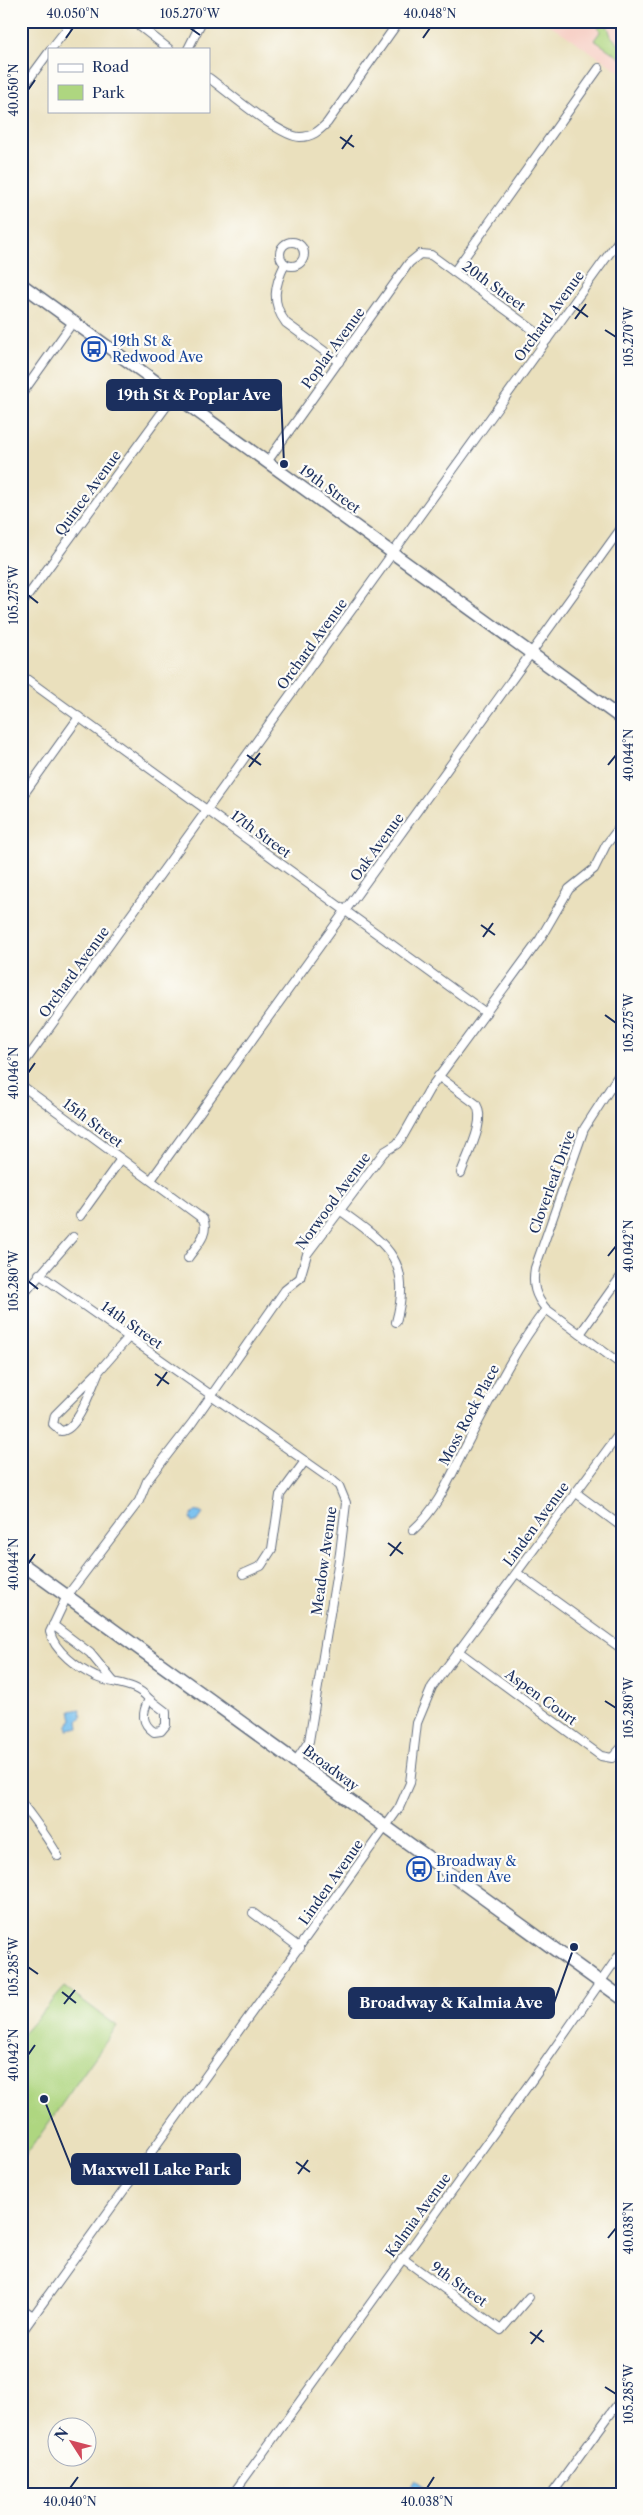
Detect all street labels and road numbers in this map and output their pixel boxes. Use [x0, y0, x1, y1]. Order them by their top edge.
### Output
street label: 20th Street [459, 257, 529, 315]
street label: Orchard Avenue [510, 267, 588, 365]
street label: Poplar Avenue [297, 304, 369, 392]
street label: Quince Avenue [51, 447, 125, 539]
street label: 19th Street [296, 461, 364, 517]
street label: Orchard Avenue [273, 595, 351, 693]
street label: 17th Street [227, 806, 295, 862]
street label: Oak Avenue [346, 809, 408, 885]
street label: Orchard Avenue [35, 923, 113, 1021]
street label: 15th Street [59, 1095, 127, 1151]
street label: Cloverleaf Drive [525, 1128, 579, 1236]
street label: Norwood Avenue [292, 1149, 374, 1253]
street label: 14th Street [98, 1297, 166, 1353]
street label: Moss Rock Place [435, 1361, 503, 1469]
street label: Linden Avenue [499, 1478, 573, 1570]
street label: Meadow Avenue [307, 1505, 341, 1617]
street label: Aspen Court [501, 1664, 580, 1729]
street label: Broadway [299, 1741, 363, 1795]
street label: Linden Avenue [295, 1836, 367, 1928]
street label: Kalmia Avenue [381, 2169, 455, 2261]
street label: 9th Street [427, 2258, 491, 2311]

